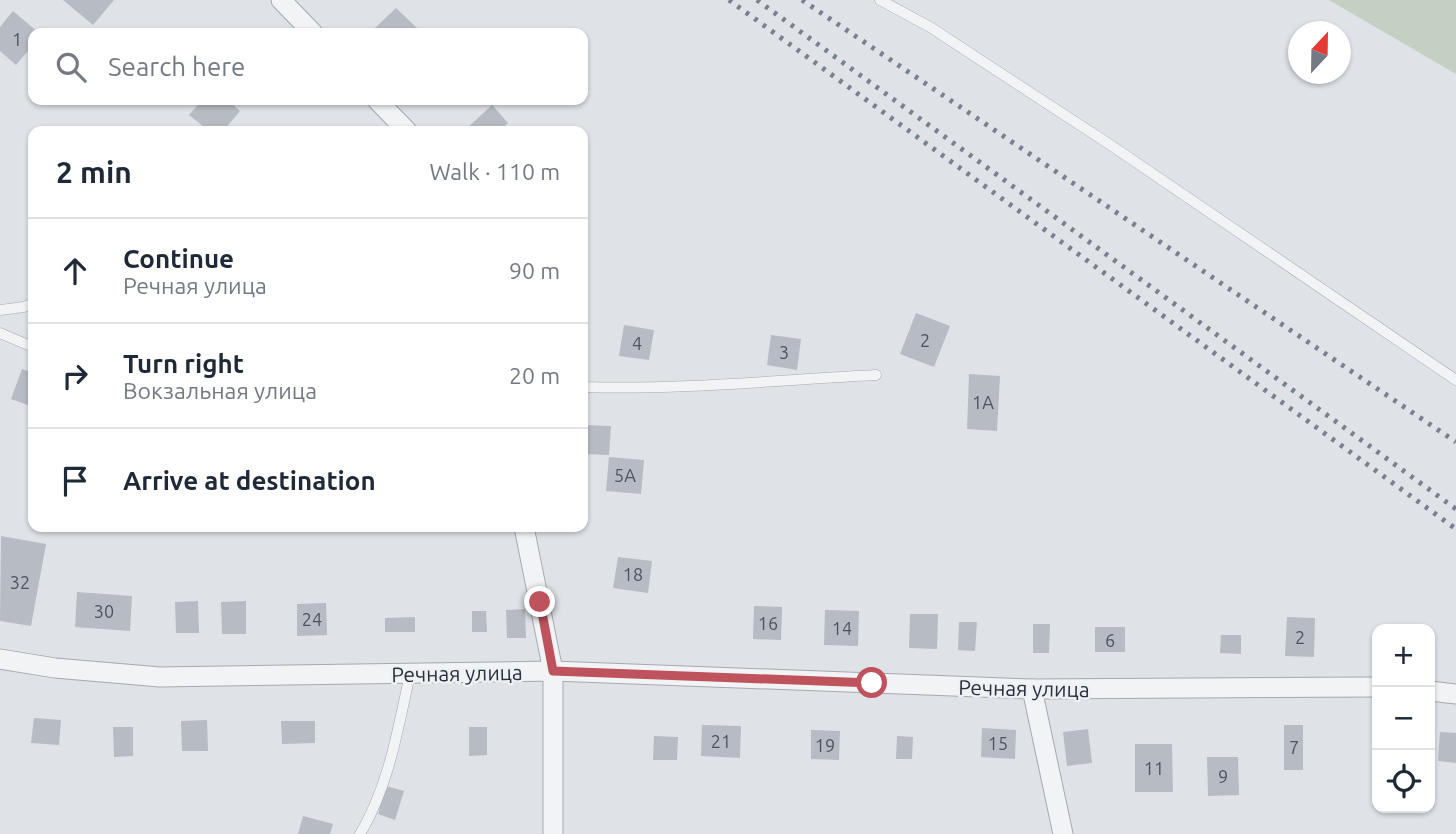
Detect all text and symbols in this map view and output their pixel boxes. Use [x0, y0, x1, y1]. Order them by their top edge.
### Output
north arrow [1288, 21, 1351, 84]
search box [28, 28, 588, 105]
house number: 1 [12, 29, 22, 49]
icon: search [52, 48, 90, 86]
text: Search here [108, 52, 245, 81]
text: 2 min [56, 155, 132, 189]
text: Walk · 110 m [429, 159, 560, 184]
text: Continue [123, 244, 234, 273]
icon: ahead [56, 252, 94, 290]
text: 90 m [509, 258, 560, 283]
text: Речная улица [123, 273, 267, 298]
house number: 2 [920, 330, 930, 350]
house number: 4 [632, 333, 642, 353]
house number: 3 [779, 342, 789, 362]
text: Turn right [123, 349, 244, 378]
icon: right [56, 357, 94, 395]
text: 20 m [509, 363, 560, 388]
text: Вокзальная улица [123, 378, 317, 403]
house number: 1А [972, 392, 994, 412]
icon: arrive [56, 462, 94, 500]
house number: 5А [614, 465, 636, 485]
text: Arrive at destination [123, 466, 376, 495]
house number: 18 [623, 564, 643, 584]
house number: 32 [10, 572, 30, 592]
route end [524, 586, 555, 617]
house number: 30 [94, 601, 114, 621]
house number: 24 [302, 609, 322, 629]
house number: 16 [758, 613, 778, 633]
house number: 14 [832, 618, 852, 638]
map controls [1372, 624, 1435, 813]
button: + [1372, 624, 1435, 687]
house number: 2 [1295, 627, 1305, 647]
house number: 6 [1105, 630, 1115, 650]
street label: Речная улица [391, 660, 523, 686]
route start [856, 667, 887, 698]
street label: Речная улица [958, 675, 1090, 701]
button: − [1372, 687, 1435, 750]
house number: 21 [711, 731, 731, 751]
house number: 15 [988, 733, 1008, 753]
house number: 19 [815, 735, 835, 755]
house number: 7 [1289, 737, 1299, 757]
button: locate [1372, 750, 1435, 813]
house number: 11 [1144, 758, 1164, 778]
house number: 9 [1218, 766, 1228, 786]

